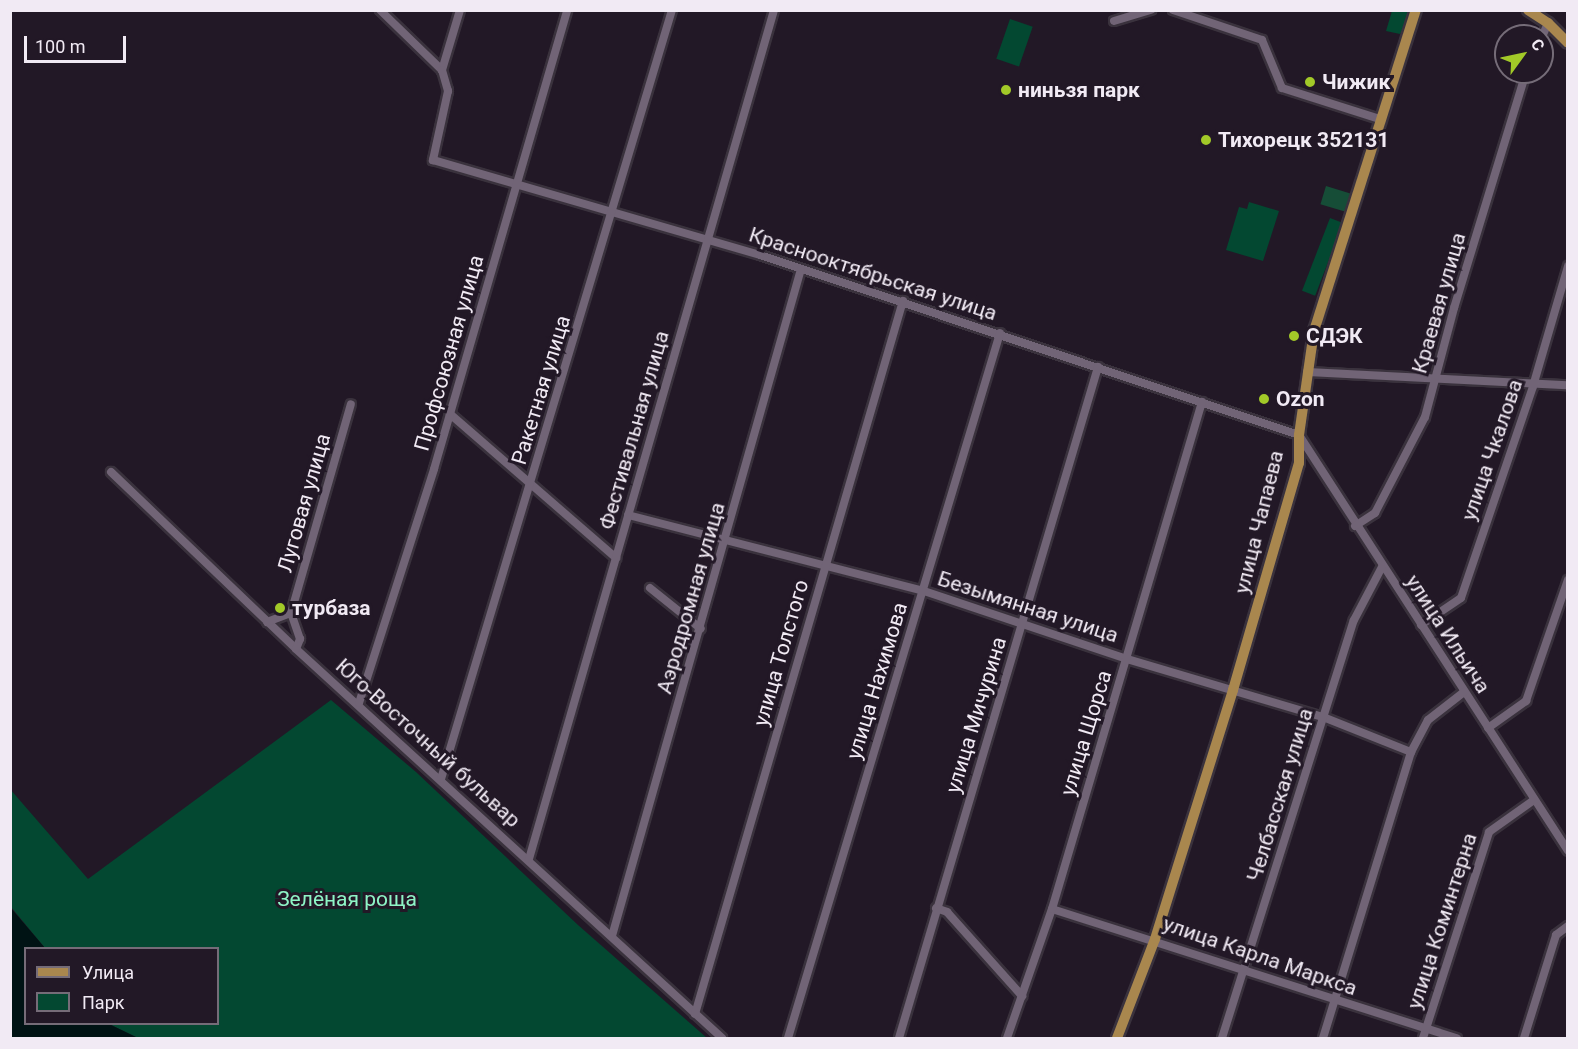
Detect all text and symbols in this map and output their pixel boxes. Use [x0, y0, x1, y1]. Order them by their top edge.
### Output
scale bar [27, 24, 129, 62]
north arrow [1494, 24, 1554, 84]
text: С [1527, 35, 1549, 55]
text: 100 m [35, 36, 86, 57]
place label: Чижик [1322, 69, 1390, 95]
marker: Чижик [1303, 75, 1317, 89]
place label: ниньзя парк [1018, 77, 1140, 103]
marker: ниньзя парк [999, 83, 1013, 97]
place label: Тихорецк 352131 [1218, 127, 1389, 153]
marker: Тихорецк 352131 [1199, 133, 1213, 147]
street label: Краснооктябрьская улица [746, 222, 1000, 326]
street label: Краевая улица [1407, 230, 1471, 376]
street label: Профсоюзная улица [409, 252, 489, 454]
street label: Ракетная улица [506, 312, 576, 468]
place label: СДЭК [1306, 323, 1363, 349]
street label: Фестивальная улица [594, 328, 674, 532]
marker: СДЭК [1287, 329, 1301, 343]
street label: улица Чкалова [1456, 376, 1528, 524]
place label: Ozon [1276, 386, 1325, 412]
marker: Ozon [1257, 392, 1271, 406]
street label: Луговая улица [272, 431, 336, 575]
street label: улица Чапаева [1229, 448, 1289, 596]
street label: Аэродромная улица [652, 499, 730, 697]
street label: Безымянная улица [934, 566, 1122, 648]
street label: улица Ильича [1400, 570, 1496, 698]
street label: улица Толстого [748, 577, 814, 729]
place label: турбаза [292, 595, 370, 621]
street label: улица Нахимова [841, 599, 913, 763]
marker: турбаза [273, 601, 287, 615]
street label: улица Мичурина [940, 634, 1012, 796]
street label: Юго-Восточный бульвар [330, 653, 526, 833]
street label: улица Щорса [1055, 667, 1117, 799]
street label: Челбасская улица [1242, 705, 1318, 885]
street label: улица Коминтерна [1402, 830, 1482, 1012]
park label: Зелёная роща [277, 886, 417, 912]
street label: улица Карла Маркса [1160, 911, 1360, 1001]
legend [24, 947, 219, 1025]
text: Улица [82, 962, 134, 983]
text: Парк [82, 992, 124, 1013]

